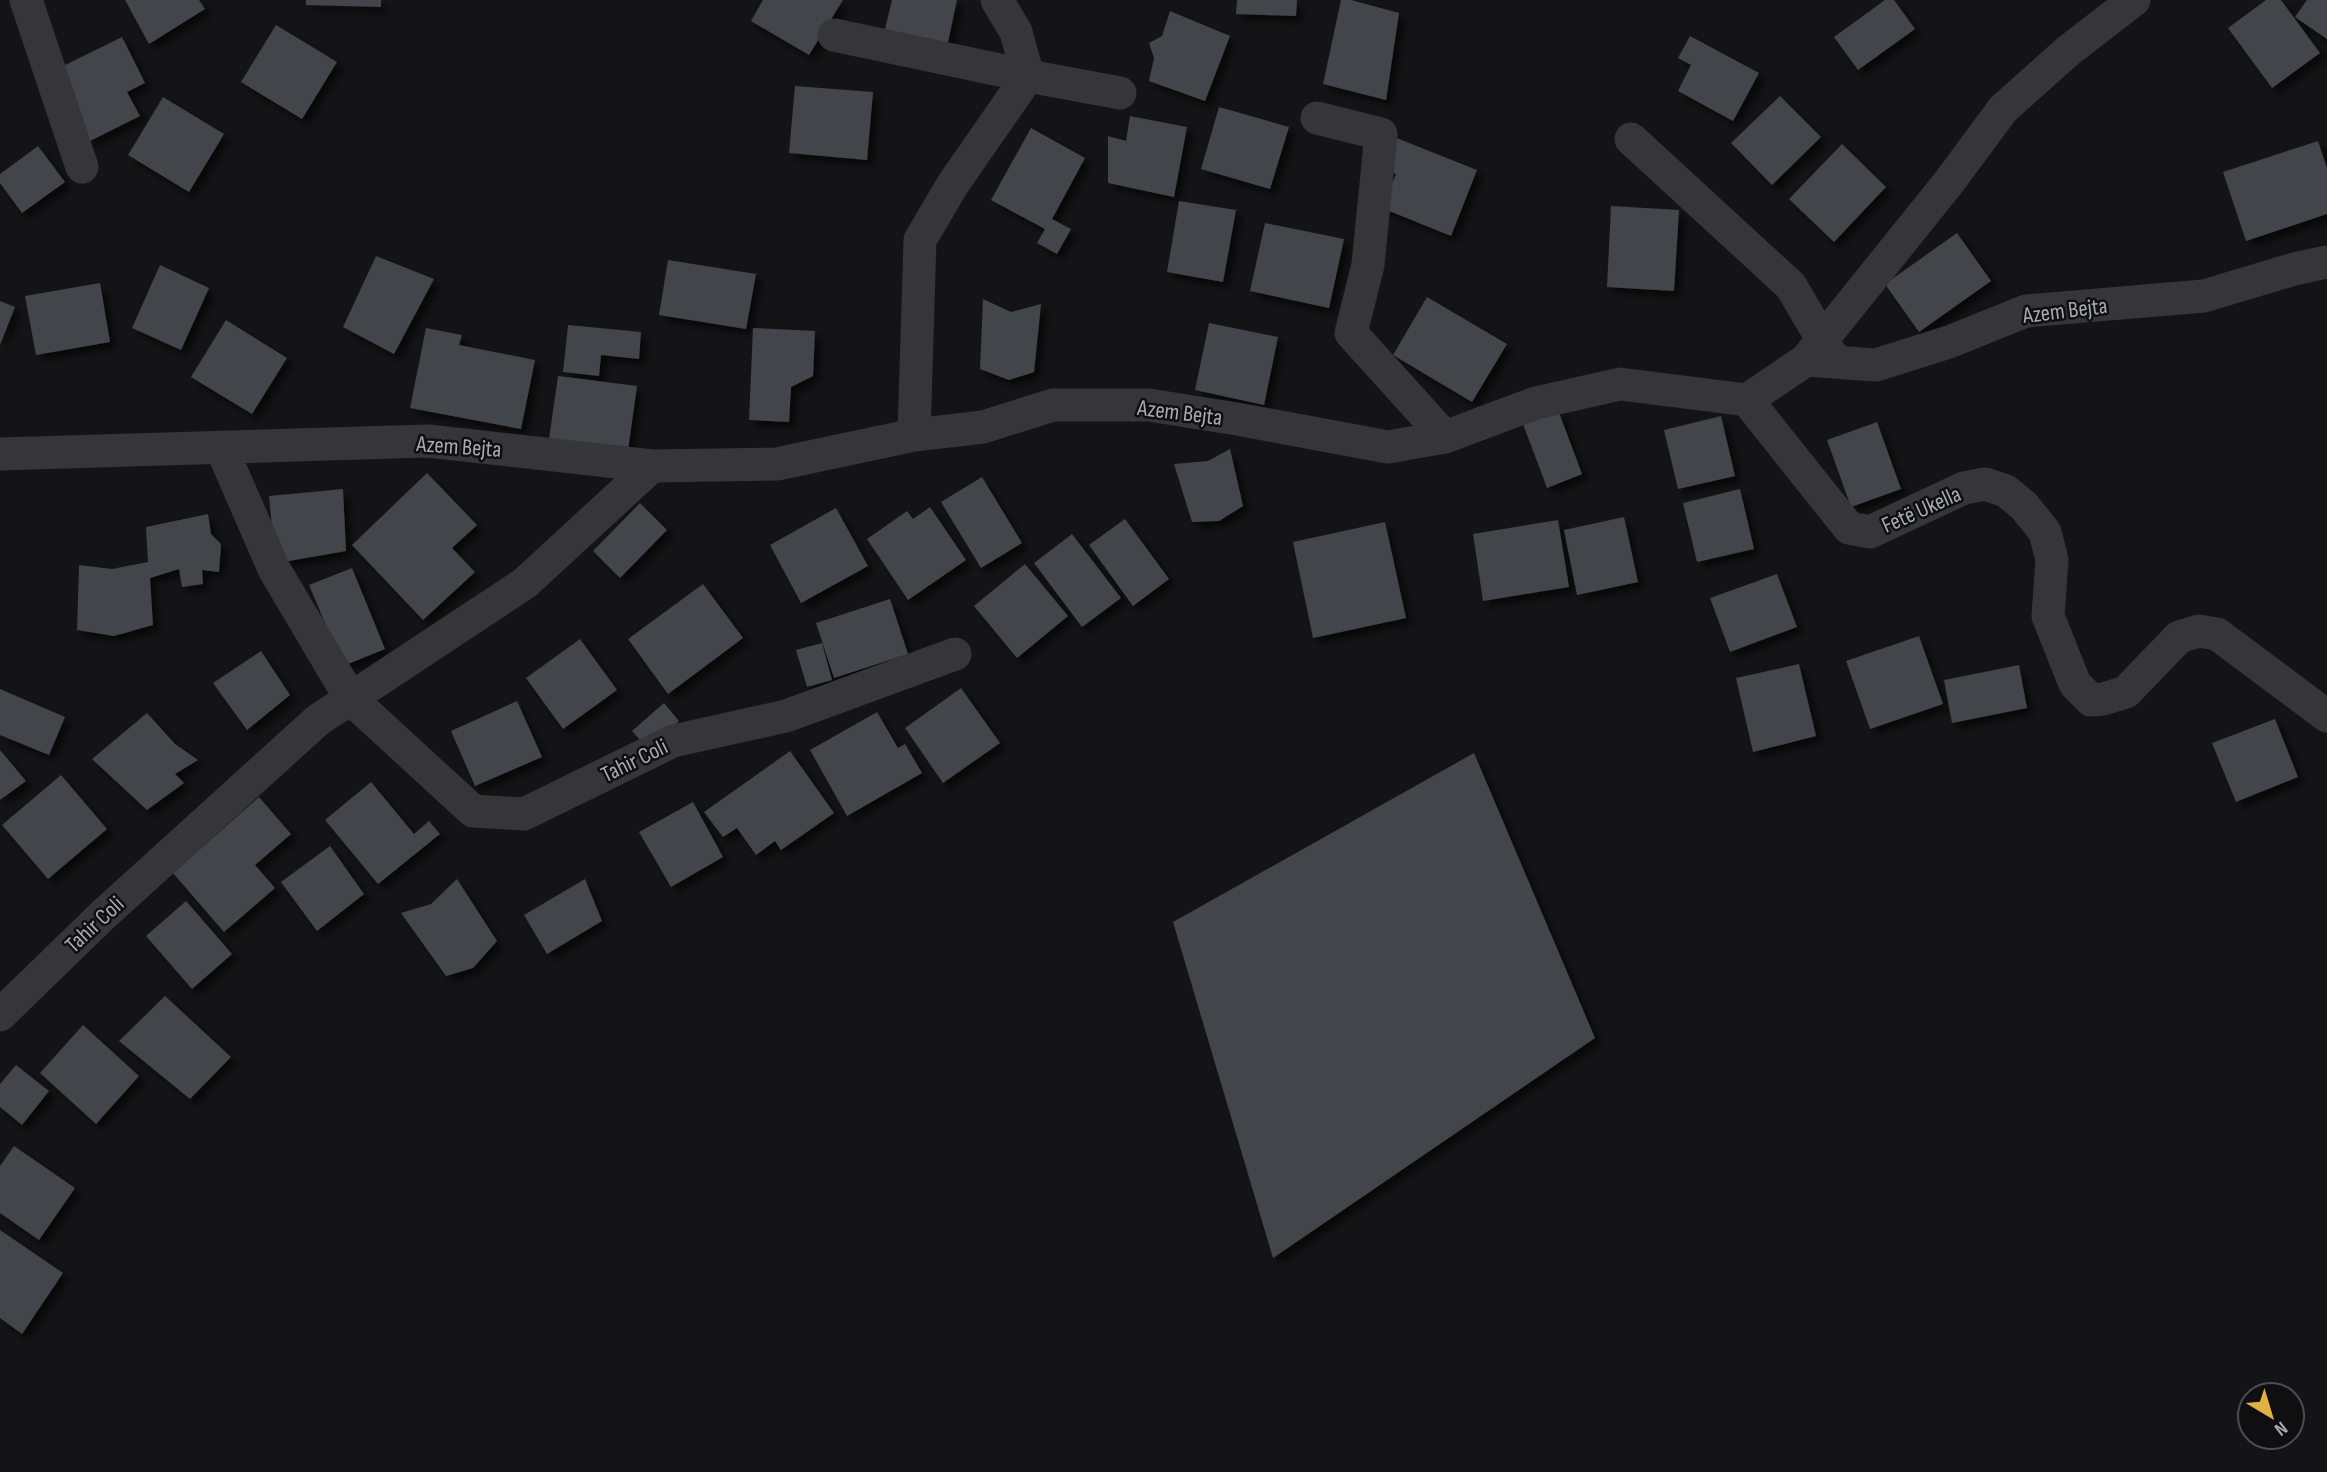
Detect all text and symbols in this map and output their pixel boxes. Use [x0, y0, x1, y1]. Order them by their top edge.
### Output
street label: Azem Bejta [2020, 292, 2109, 330]
street label: Azem Bejta [1135, 394, 1224, 432]
street label: Azem Bejta [415, 430, 502, 464]
street label: Fetë Ukella [1877, 480, 1965, 540]
street label: Tahir Coli [597, 733, 672, 789]
street label: Tahir Coli [59, 890, 130, 959]
north arrow [2236, 1381, 2306, 1451]
text: N [2269, 1416, 2292, 1440]

